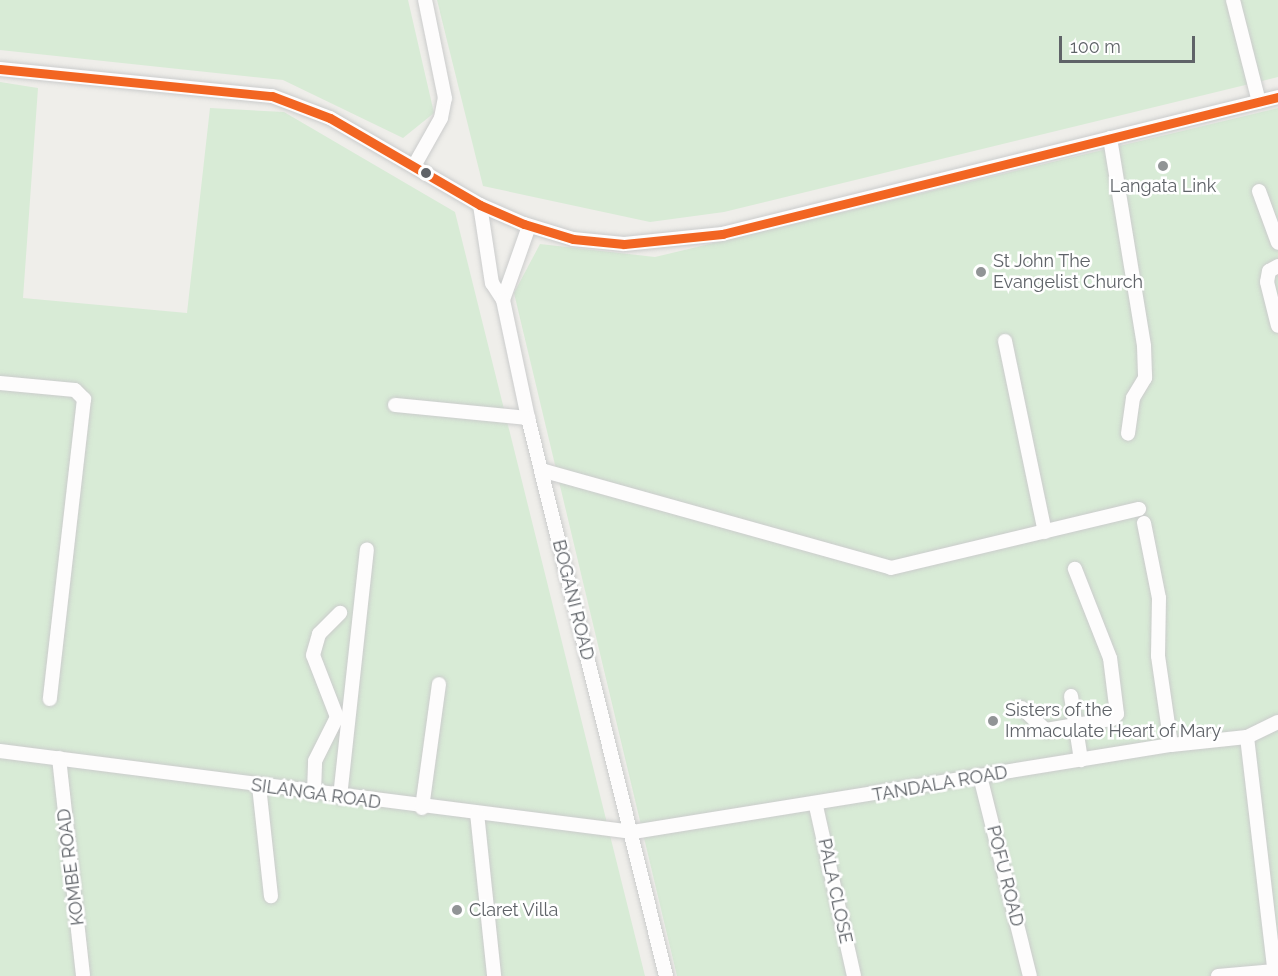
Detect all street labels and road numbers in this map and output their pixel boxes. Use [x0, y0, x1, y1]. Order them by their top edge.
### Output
street label: BOGANI ROAD [548, 538, 598, 662]
street label: TANDALA ROAD [870, 761, 1010, 807]
street label: SILANGA ROAD [249, 774, 383, 814]
street label: KOMBE ROAD [53, 807, 89, 927]
street label: POFU ROAD [982, 823, 1028, 929]
street label: PALA CLOSE [813, 836, 857, 946]

